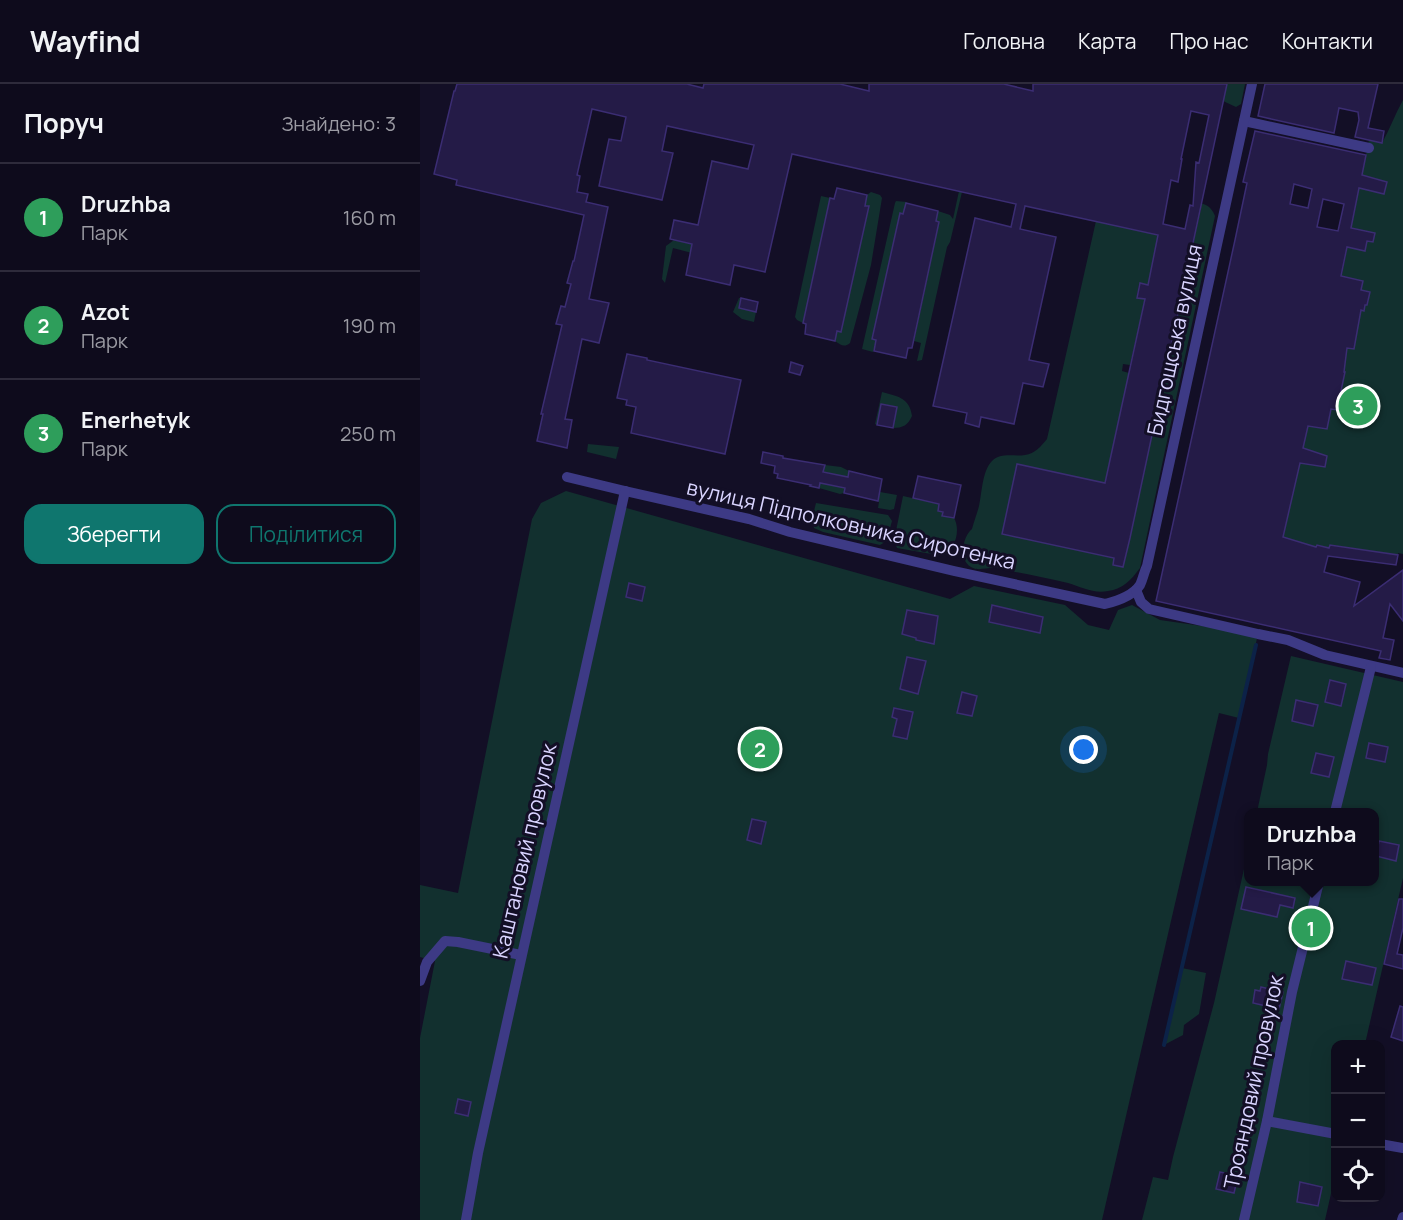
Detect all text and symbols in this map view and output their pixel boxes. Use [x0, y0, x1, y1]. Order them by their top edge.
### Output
text: Wayfind [30, 22, 140, 60]
text: Головна [963, 27, 1045, 55]
text: Карта [1078, 27, 1136, 55]
text: Про нас [1169, 27, 1249, 55]
text: Контакти [1282, 27, 1373, 55]
text: Поруч [24, 105, 104, 141]
text: Знайдено: 3 [281, 110, 396, 137]
text: Druzhba [81, 189, 171, 219]
text: 1 [39, 204, 48, 231]
text: 160 m [343, 204, 396, 231]
text: Парк [81, 219, 128, 246]
street label: Бидгощська вулиця [1140, 242, 1208, 438]
text: Azot [81, 297, 130, 327]
text: 2 [38, 312, 49, 339]
text: 190 m [343, 312, 396, 339]
text: Парк [81, 327, 128, 354]
pin: 3 [1338, 384, 1378, 428]
text: Enerhetyk [81, 405, 190, 435]
text: 3 [38, 420, 49, 447]
text: 250 m [340, 420, 396, 447]
text: Парк [81, 435, 128, 462]
street label: вулиця Підполковника Сиротенка [684, 473, 1018, 576]
button: Зберегти [24, 504, 204, 564]
button: Поділитися [216, 504, 396, 564]
pin: 2 [740, 726, 780, 772]
your location [1069, 735, 1098, 764]
street label: Каштановий провулок [486, 740, 563, 961]
popup [1244, 808, 1379, 886]
text: Druzhba [1267, 819, 1356, 849]
text: Парк [1267, 849, 1313, 876]
pin: 1 [1292, 906, 1330, 950]
street label: Трояндовий провулок [1217, 972, 1290, 1191]
map controls [1331, 1040, 1385, 1202]
button: + [1331, 1040, 1385, 1094]
button: − [1331, 1094, 1385, 1148]
button: locate [1331, 1148, 1385, 1202]

